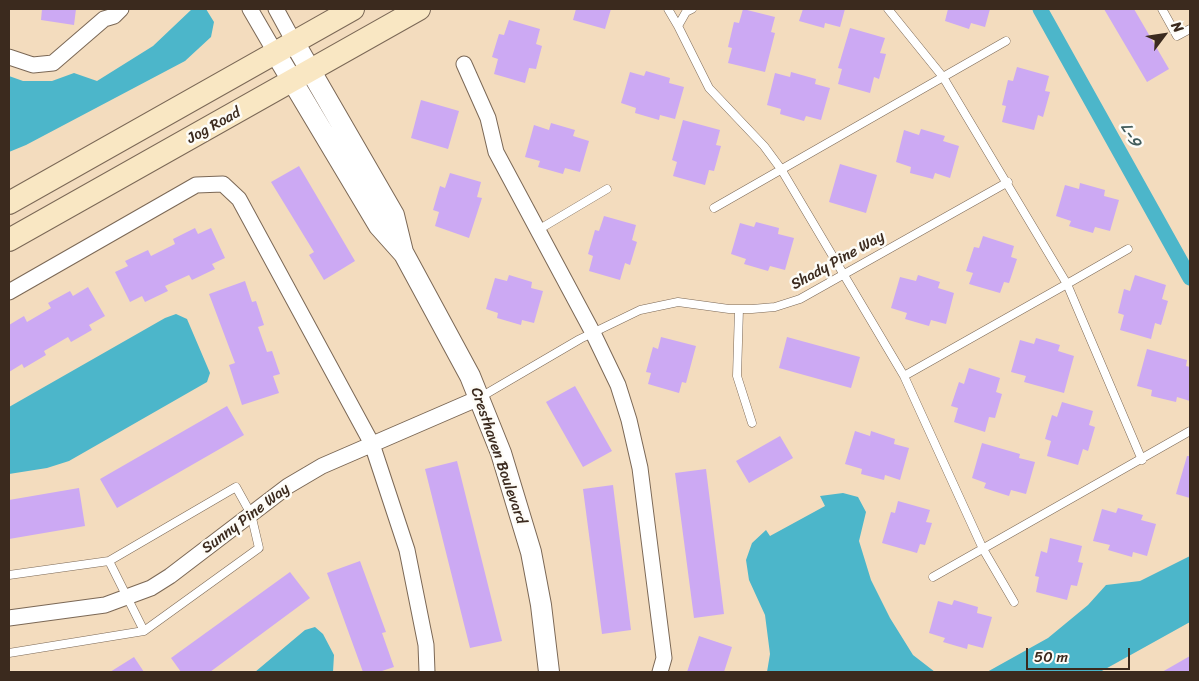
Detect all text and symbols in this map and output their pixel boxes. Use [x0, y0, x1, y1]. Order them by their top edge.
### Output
north arrow [1139, 10, 1189, 60]
text: N [1164, 16, 1190, 38]
street label: Jog Road [184, 104, 244, 148]
water label: L-9 [1116, 120, 1144, 150]
street label: Shady Pine Way [788, 228, 888, 294]
street label: Cresthaven Boulevard [466, 385, 530, 527]
street label: Sunny Pine Way [199, 480, 293, 558]
scale bar [1029, 638, 1133, 670]
text: 50 m [1034, 644, 1068, 670]

